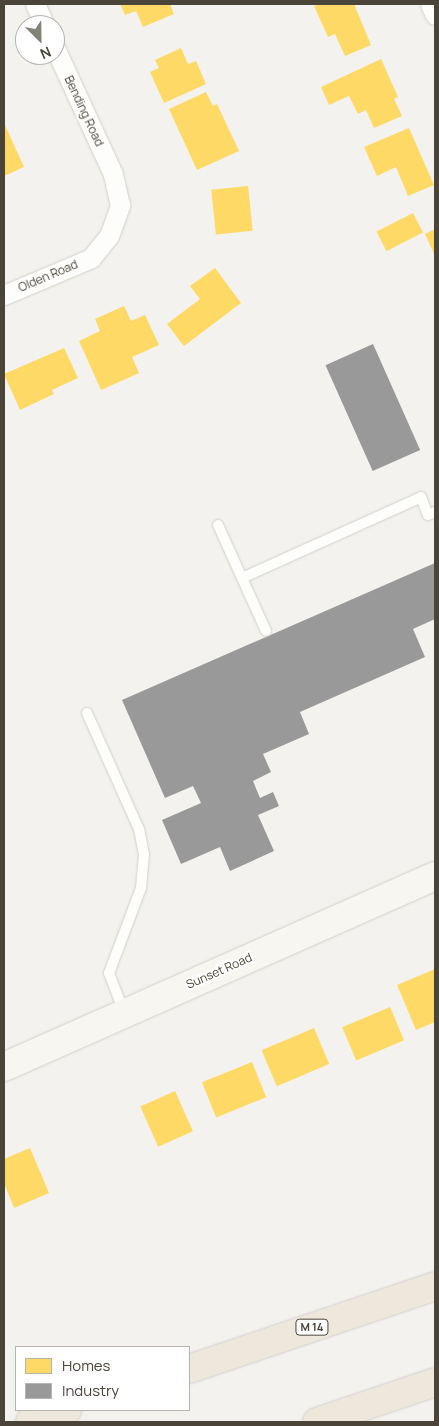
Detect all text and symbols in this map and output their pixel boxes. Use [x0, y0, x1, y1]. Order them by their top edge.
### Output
north arrow [15, 15, 65, 65]
text: N [37, 43, 54, 64]
street label: Bending Road [61, 73, 107, 149]
street label: Olden Road [16, 257, 80, 295]
street label: Sunset Road [184, 950, 254, 992]
road number: M 14 [294, 1318, 330, 1335]
legend [15, 1346, 190, 1411]
text: Homes [62, 1355, 110, 1376]
text: Industry [62, 1380, 119, 1401]

